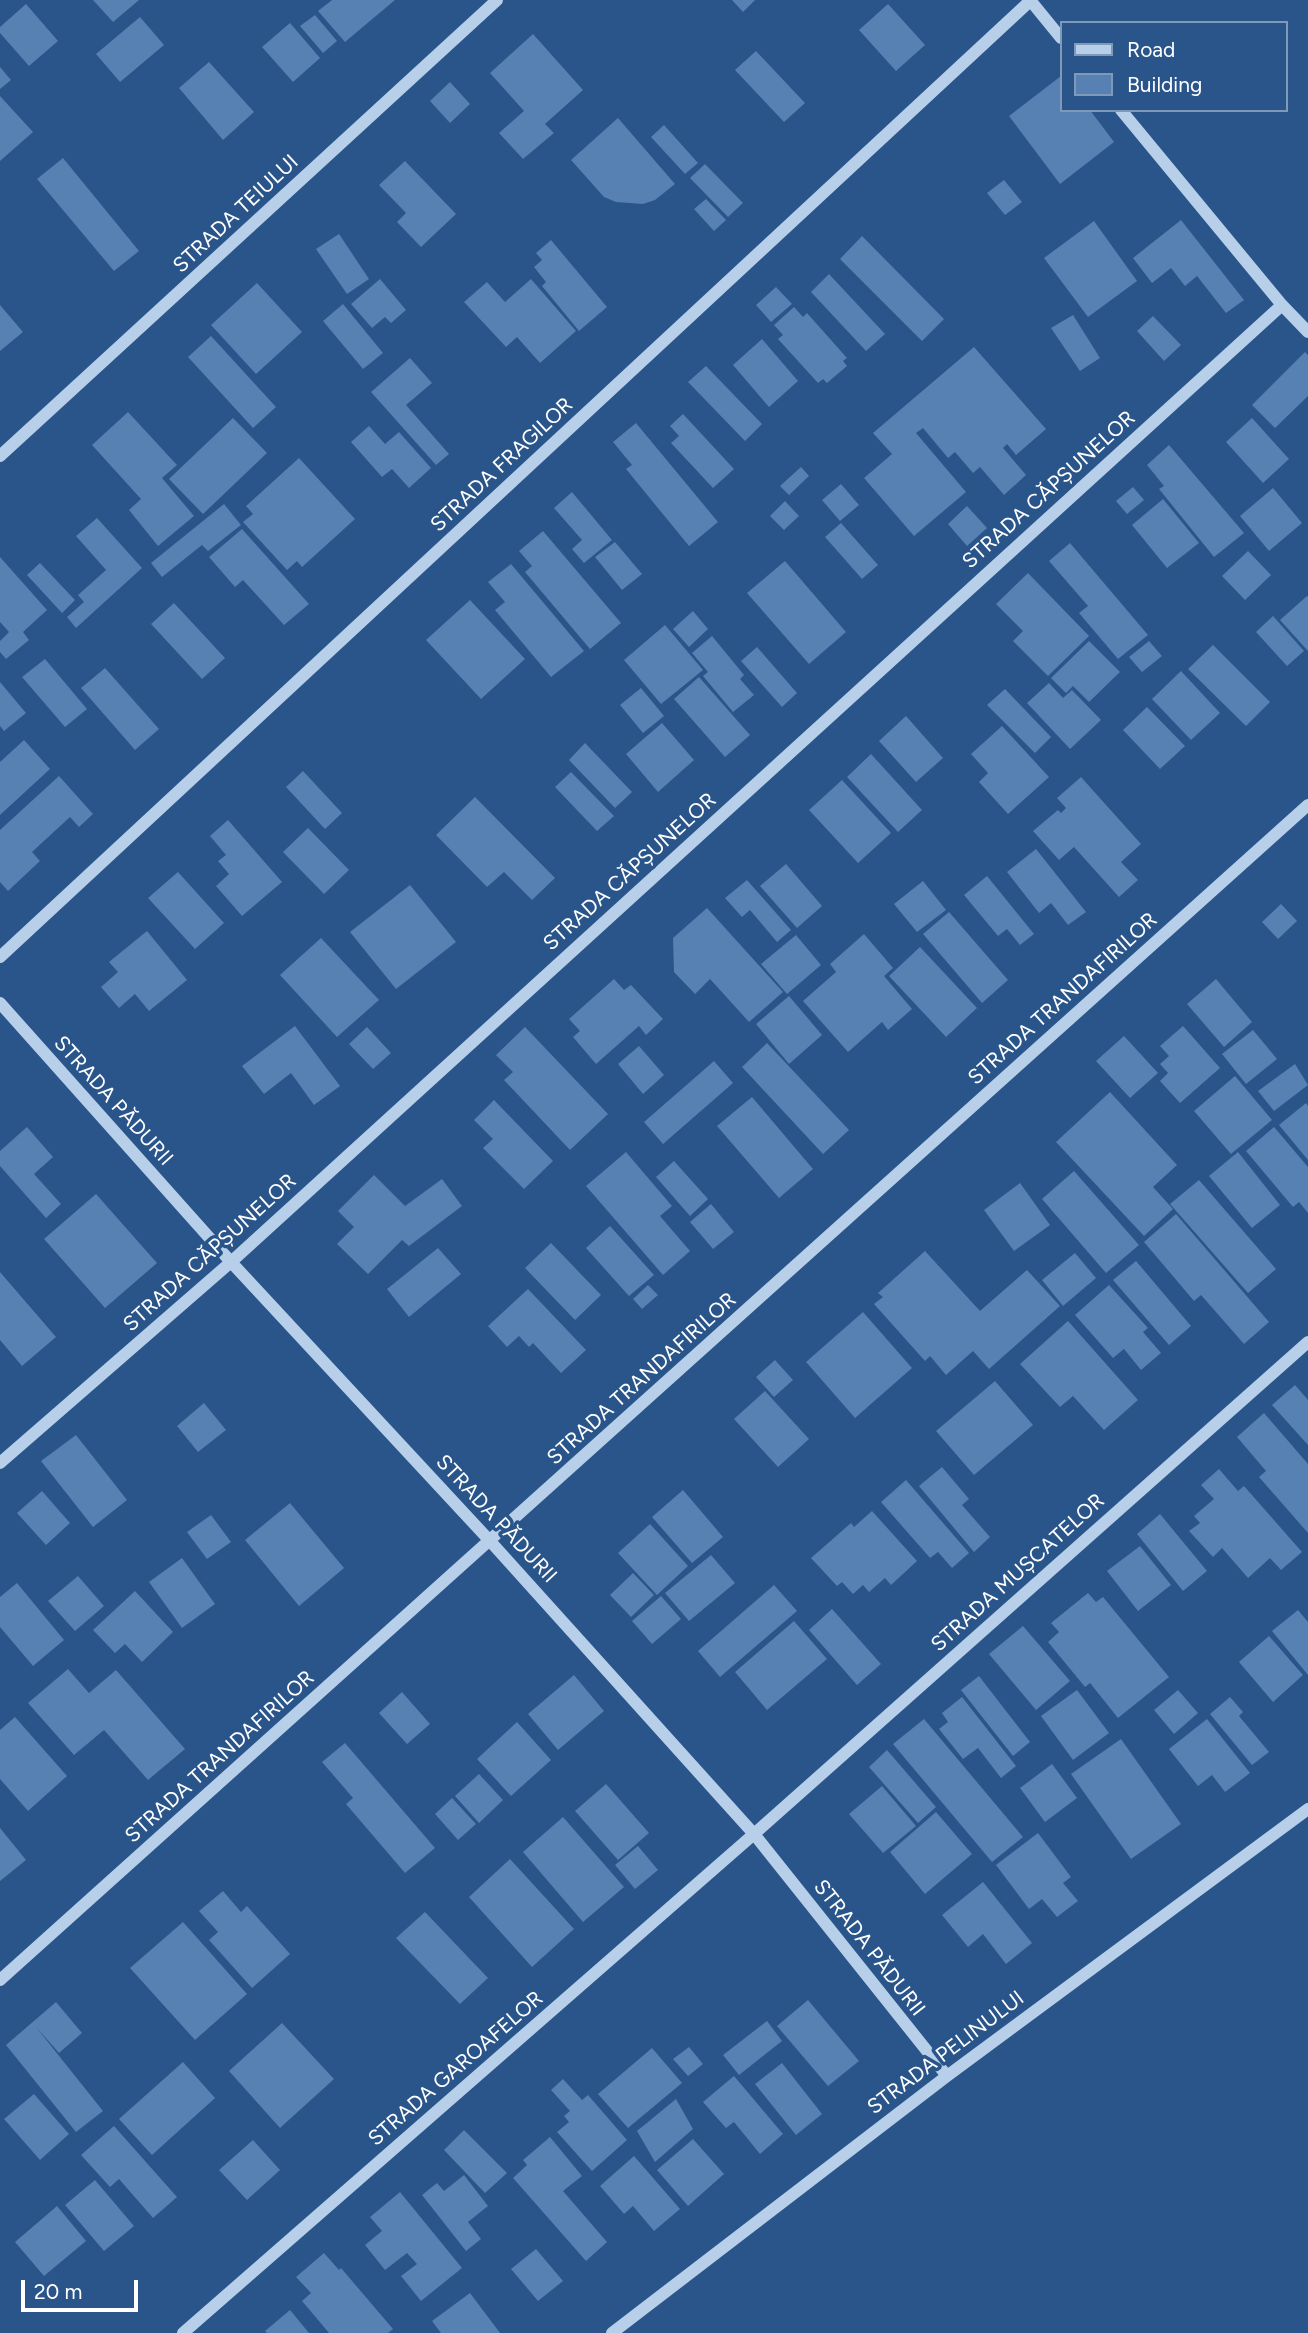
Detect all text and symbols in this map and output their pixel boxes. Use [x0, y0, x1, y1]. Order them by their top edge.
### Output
legend [1060, 21, 1287, 112]
text: Road [1127, 37, 1175, 62]
text: Building [1127, 72, 1202, 97]
street label: STRADA TEIULUI [168, 150, 304, 278]
street label: STRADA FRAGILOR [426, 393, 578, 537]
street label: STRADA CĂPȘUNELOR [957, 406, 1141, 574]
street label: STRADA CĂPȘUNELOR [538, 788, 722, 956]
street label: STRADA TRANDAFIRILOR [963, 907, 1163, 1091]
street label: STRADA PĂDURII [48, 1031, 178, 1171]
street label: STRADA CĂPȘUNELOR [118, 1169, 302, 1337]
street label: STRADA TRANDAFIRILOR [542, 1287, 742, 1471]
street label: STRADA PĂDURII [430, 1450, 562, 1588]
street label: STRADA MUȘCATELOR [926, 1489, 1110, 1657]
street label: STRADA TRANDAFIRILOR [120, 1665, 320, 1849]
street label: STRADA PĂDURII [808, 1875, 930, 2021]
street label: STRADA GAROAFELOR [363, 1986, 549, 2152]
street label: STRADA PELINULUI [863, 1986, 1029, 2120]
scale bar [24, 2266, 142, 2310]
text: 20 m [34, 2279, 82, 2304]

